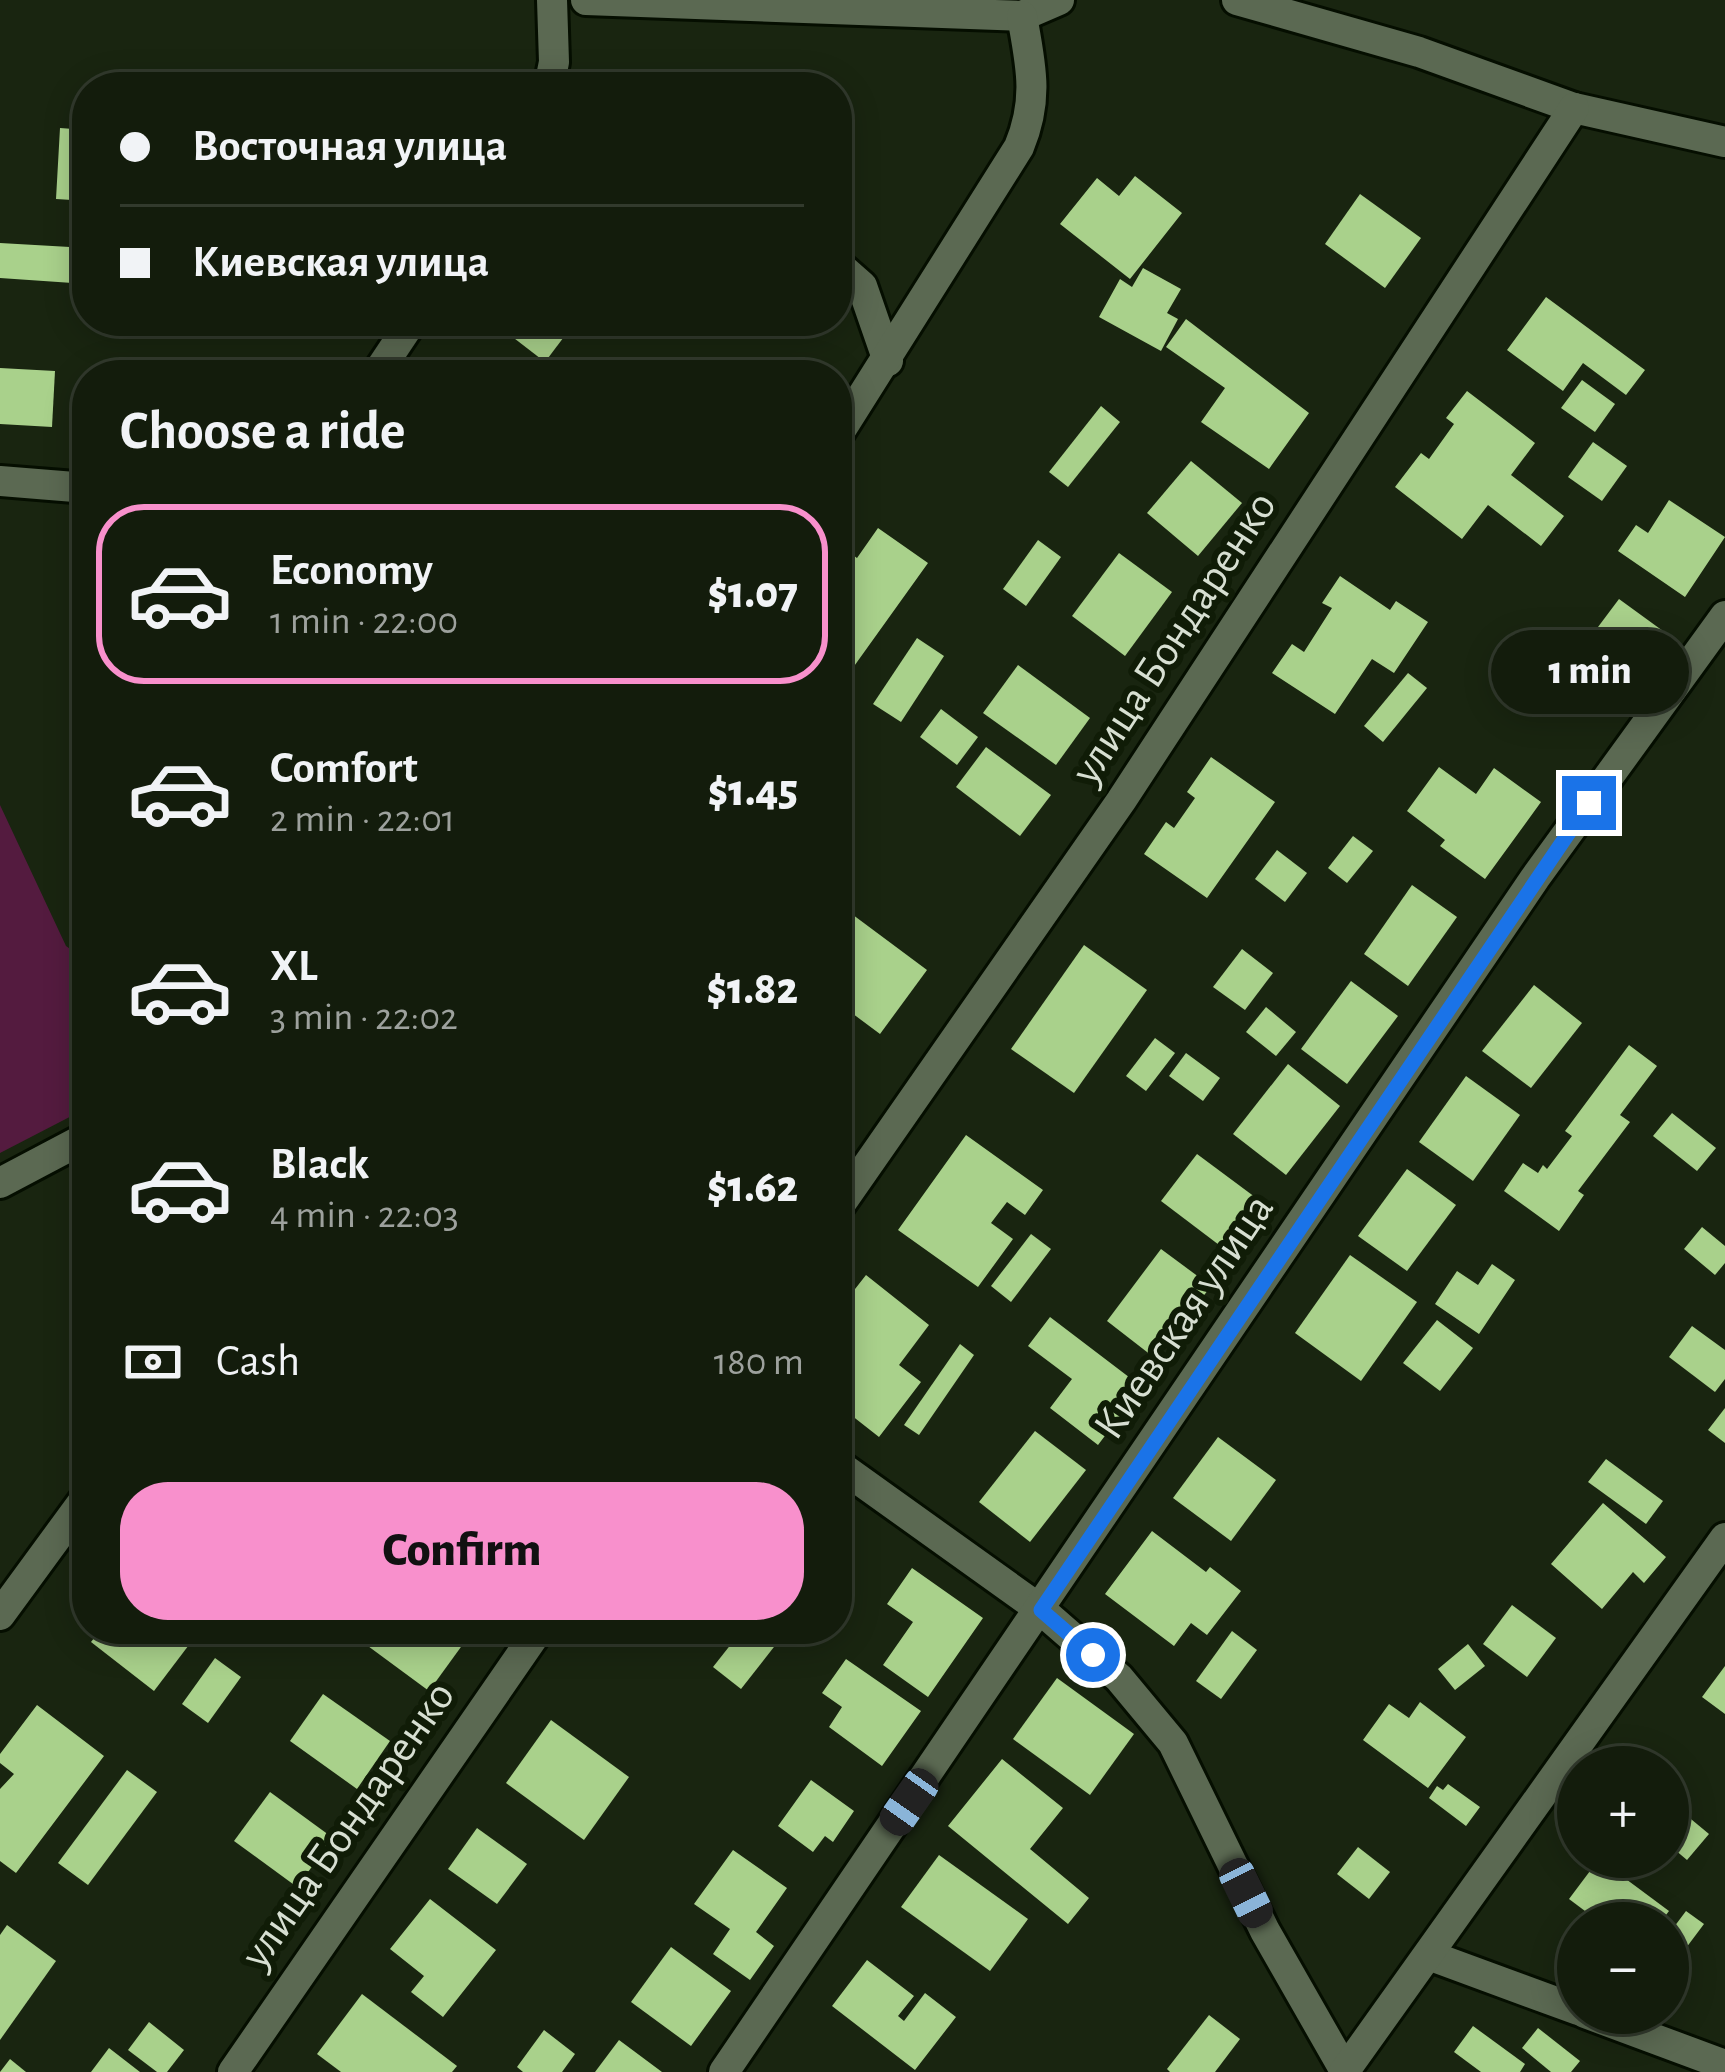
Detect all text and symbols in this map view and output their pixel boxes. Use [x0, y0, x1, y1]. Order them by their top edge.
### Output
text: Восточная улица [192, 124, 507, 169]
text: Киевская улица [192, 240, 489, 285]
text: Choose a ride [120, 405, 406, 459]
street label: улица Бондаренко [1063, 484, 1285, 793]
icon: car [126, 540, 234, 648]
text: Economy [270, 548, 433, 593]
text: $1.07 [707, 571, 798, 616]
text: 1 min · 22:00 [270, 602, 458, 641]
callout: 1 min [1490, 629, 1688, 713]
text: 1 min [1548, 652, 1632, 691]
icon: car [126, 738, 234, 846]
text: Comfort [270, 746, 418, 791]
text: $1.45 [708, 769, 798, 814]
route end [1562, 776, 1616, 830]
text: 2 min · 22:01 [270, 800, 455, 839]
icon: car [126, 936, 234, 1044]
text: XL [270, 944, 318, 989]
text: $1.82 [706, 967, 798, 1012]
text: 3 min · 22:02 [270, 998, 458, 1037]
icon: car [126, 1134, 234, 1242]
text: Black [270, 1142, 369, 1187]
text: $1.62 [707, 1165, 798, 1210]
street label: Киевская улица [1086, 1187, 1282, 1447]
text: 4 min · 22:03 [270, 1196, 459, 1235]
icon: cash [120, 1329, 186, 1395]
text: Cash [216, 1339, 300, 1384]
text: 180 m [714, 1343, 804, 1382]
button: Confirm [120, 1482, 804, 1620]
route start [1066, 1628, 1120, 1682]
street label: улица Бондаренко [232, 1674, 463, 1977]
map controls [1557, 1746, 1689, 2034]
button: + [1557, 1746, 1689, 1878]
car [874, 1762, 944, 1842]
car [1214, 1853, 1278, 1933]
button: − [1557, 1902, 1689, 2034]

